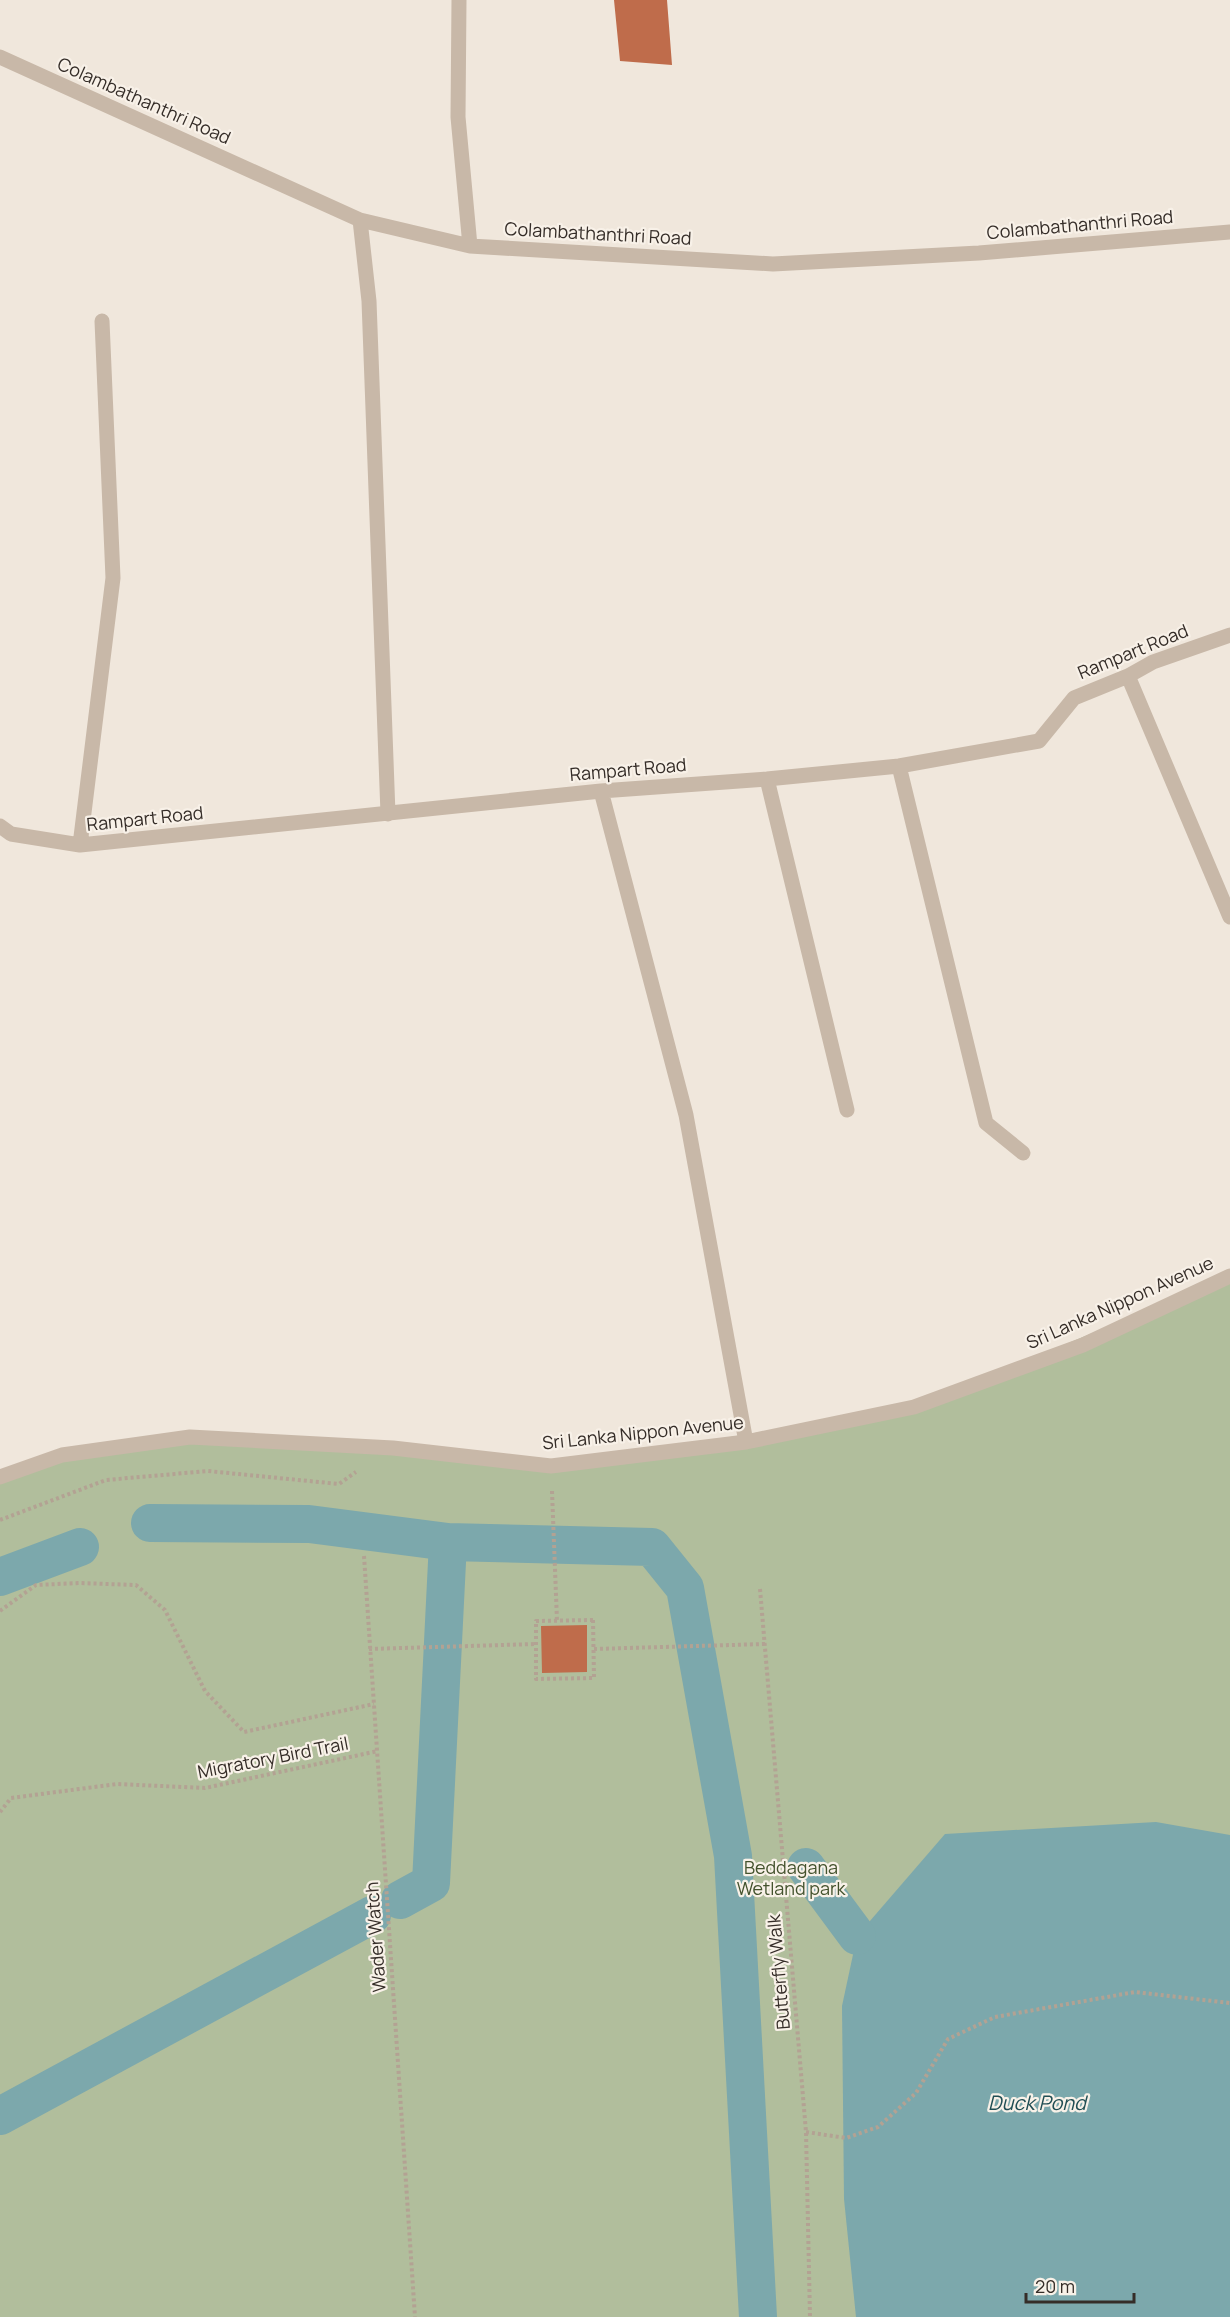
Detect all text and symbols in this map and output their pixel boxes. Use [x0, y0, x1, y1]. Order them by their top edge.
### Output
street label: Colambathanthri Road [54, 51, 235, 149]
street label: Colambathanthri Road [986, 204, 1174, 244]
street label: Colambathanthri Road [504, 216, 692, 250]
street label: Rampart Road [1074, 618, 1191, 684]
street label: Rampart Road [568, 752, 687, 786]
street label: Rampart Road [85, 800, 204, 836]
street label: Sri Lanka Nippon Avenue [1022, 1250, 1217, 1354]
street label: Sri Lanka Nippon Avenue [541, 1410, 745, 1455]
street label: Migratory Bird Trail [195, 1731, 350, 1783]
park label: Beddagana Wetland park [737, 1855, 846, 1900]
street label: Wader Watch [359, 1881, 391, 1993]
street label: Butterfly Walk [761, 1912, 795, 2031]
water label: Duck Pond [988, 2089, 1089, 2116]
scale bar [1026, 2266, 1134, 2304]
text: 20 m [1035, 2274, 1075, 2298]

